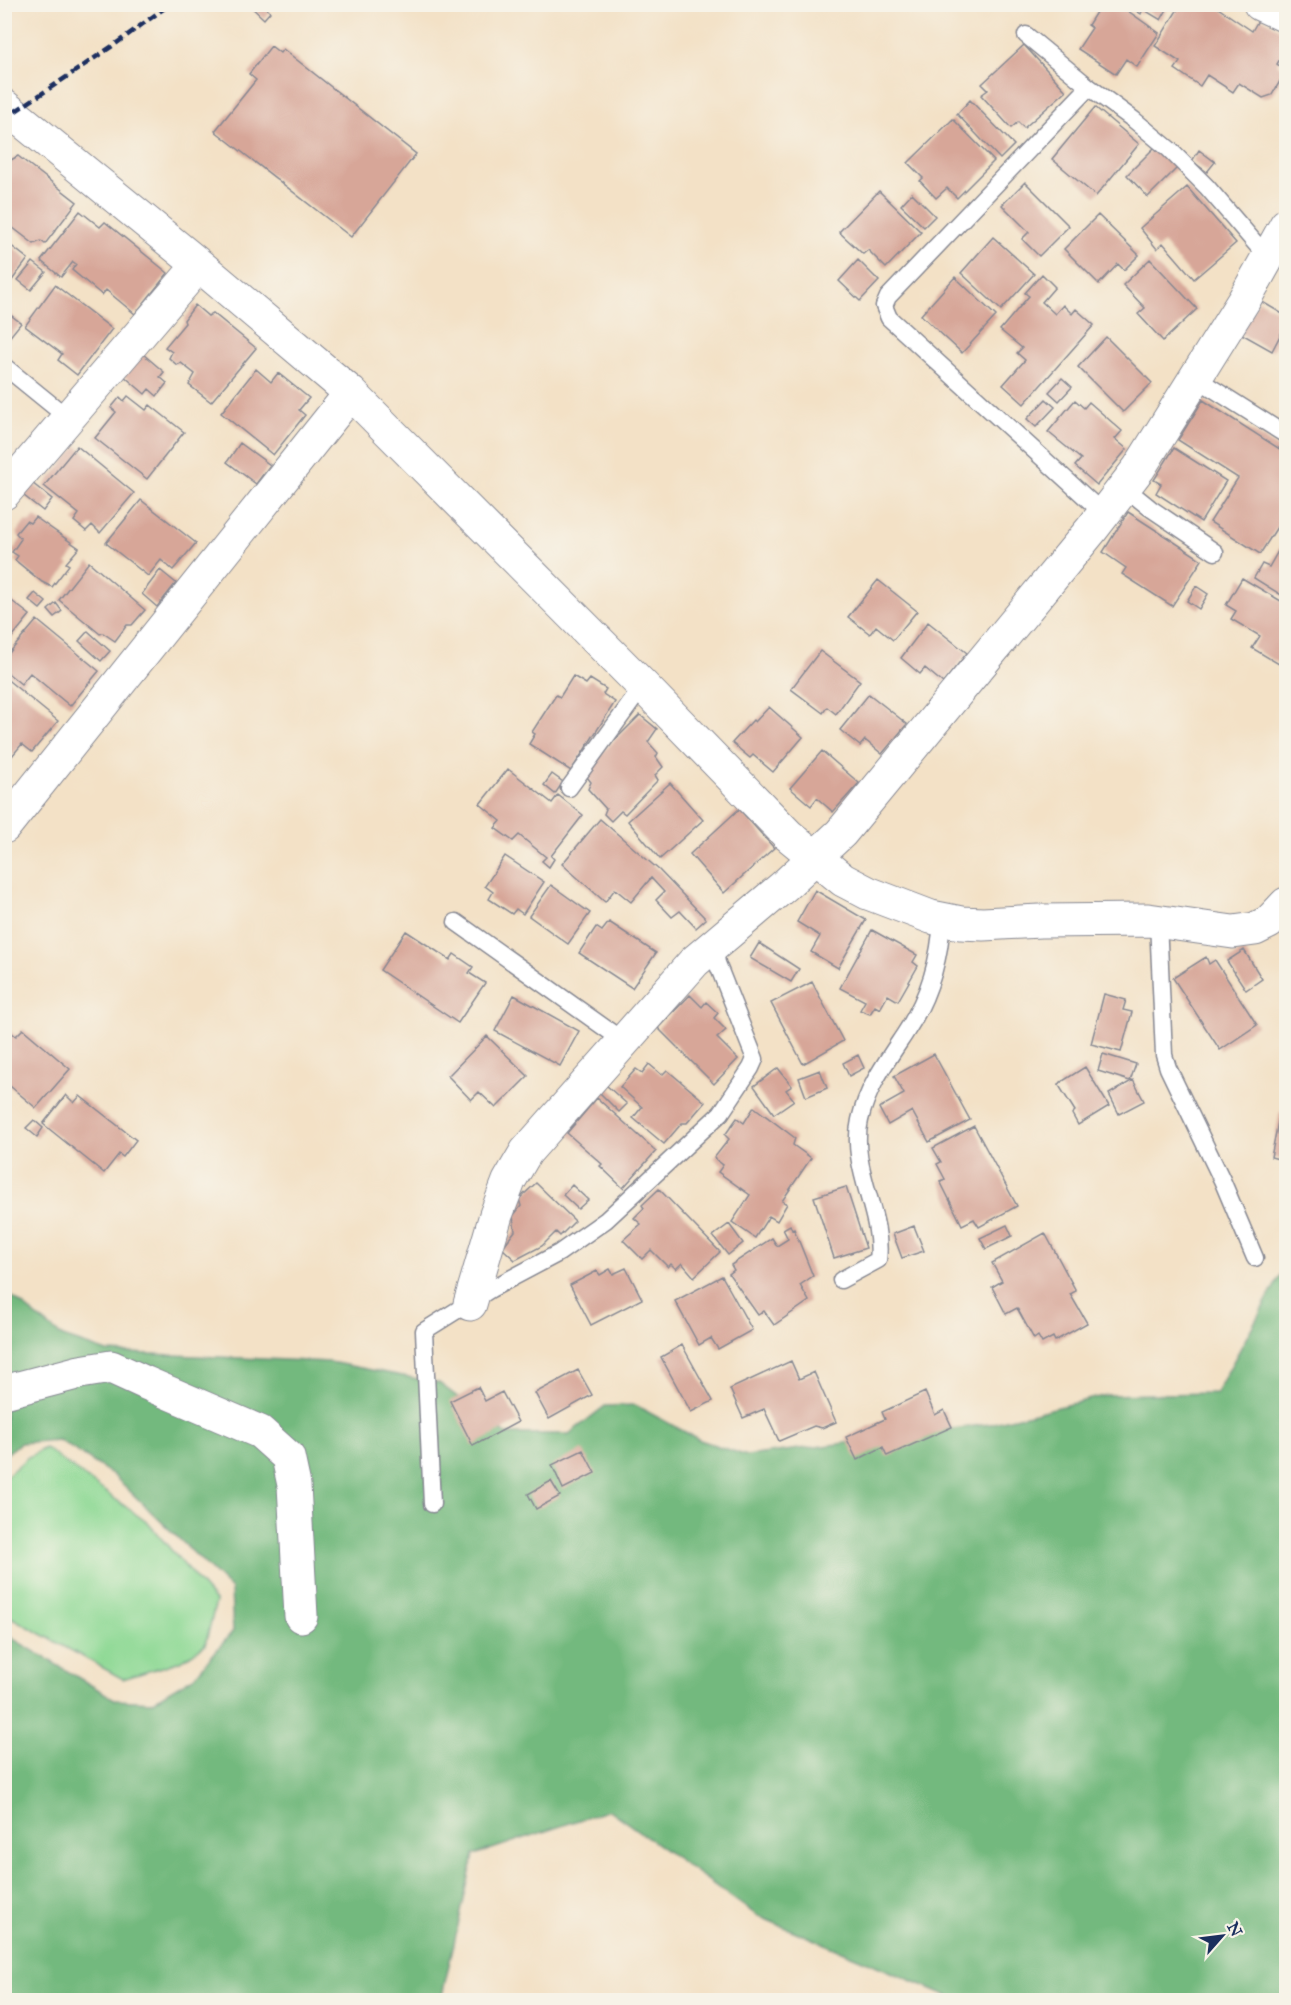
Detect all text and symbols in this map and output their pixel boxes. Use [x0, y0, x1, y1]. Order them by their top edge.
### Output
north arrow [1192, 1906, 1252, 1966]
text: N [1223, 1919, 1247, 1940]

